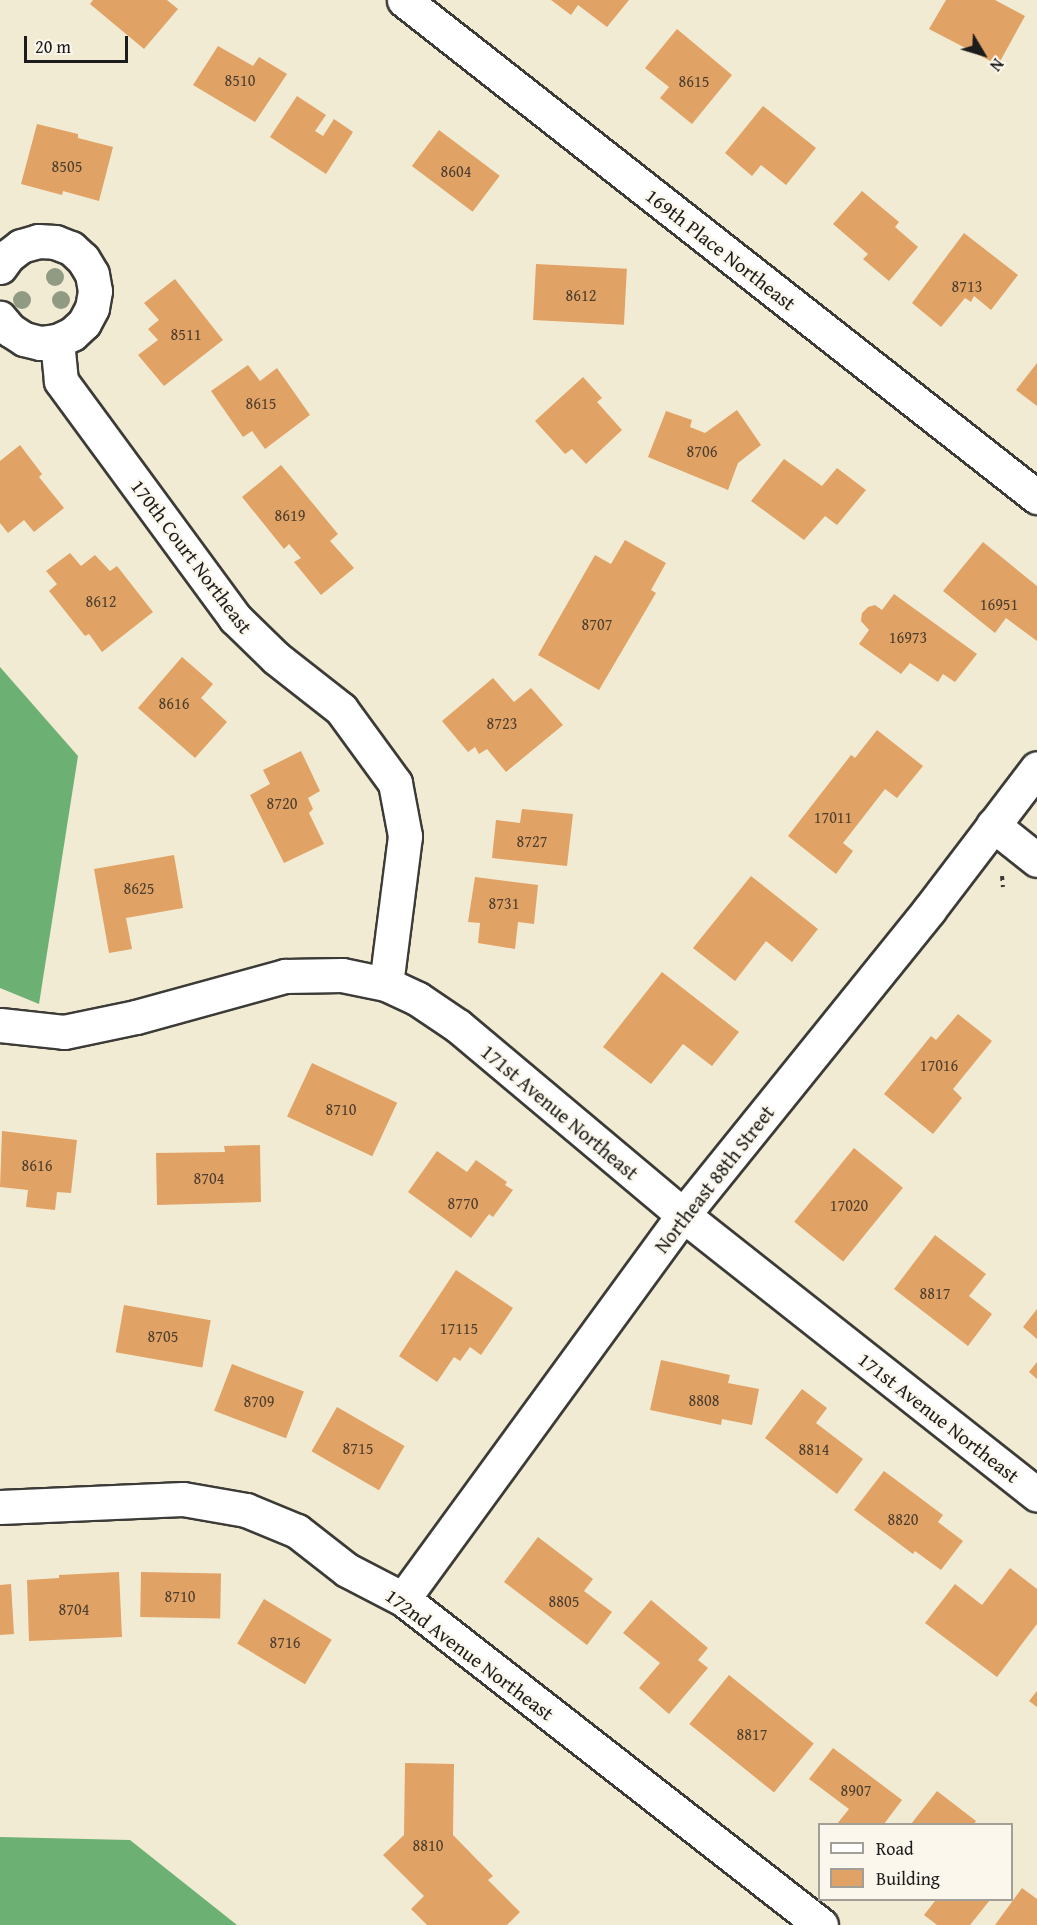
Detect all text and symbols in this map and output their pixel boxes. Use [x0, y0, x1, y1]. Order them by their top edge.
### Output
scale bar [27, 24, 130, 62]
north arrow [953, 24, 1013, 84]
text: 20 m [35, 33, 71, 60]
text: N [984, 53, 1010, 77]
house number: 8510 [225, 70, 255, 90]
house number: 8615 [679, 71, 709, 91]
house number: 8505 [52, 156, 82, 176]
house number: 8604 [441, 161, 471, 181]
street label: 169th Place Northeast [641, 183, 801, 315]
house number: 8713 [952, 276, 982, 296]
house number: 8612 [566, 285, 596, 305]
house number: 8511 [171, 324, 201, 344]
house number: 8615 [246, 393, 276, 413]
house number: 8706 [687, 441, 717, 461]
street label: 170th Court Northeast [126, 474, 258, 638]
house number: 8619 [275, 505, 305, 525]
house number: 8612 [86, 591, 116, 611]
house number: 16951 [980, 594, 1018, 614]
house number: 8707 [582, 614, 612, 634]
house number: 16973 [889, 627, 927, 647]
house number: 8616 [159, 693, 189, 713]
house number: 8723 [487, 713, 517, 733]
house number: 8720 [267, 793, 297, 813]
house number: 17011 [814, 807, 852, 827]
house number: 8727 [517, 831, 547, 851]
house number: 8625 [124, 878, 154, 898]
house number: 8731 [489, 893, 519, 913]
street label: 171st Avenue Northeast [477, 1039, 643, 1185]
house number: 17016 [920, 1055, 958, 1075]
house number: 8710 [326, 1099, 356, 1119]
street label: Northeast 88th Street [649, 1100, 779, 1258]
house number: 8616 [22, 1155, 52, 1175]
house number: 8704 [194, 1168, 224, 1188]
house number: 8770 [448, 1193, 478, 1213]
house number: 17020 [830, 1195, 868, 1215]
house number: 8817 [920, 1283, 950, 1303]
house number: 17115 [440, 1318, 478, 1338]
house number: 8705 [148, 1326, 178, 1346]
street label: 171st Avenue Northeast [854, 1347, 1024, 1487]
house number: 8808 [689, 1390, 719, 1410]
house number: 8709 [244, 1391, 274, 1411]
house number: 8715 [343, 1438, 373, 1458]
house number: 8814 [799, 1439, 829, 1459]
house number: 8820 [888, 1509, 918, 1529]
street label: 172nd Avenue Northeast [381, 1583, 559, 1725]
house number: 8710 [165, 1586, 195, 1606]
house number: 8805 [549, 1591, 579, 1611]
house number: 8704 [59, 1599, 89, 1619]
house number: 8716 [270, 1632, 300, 1652]
house number: 8817 [737, 1724, 767, 1744]
house number: 8907 [841, 1780, 871, 1800]
legend [818, 1823, 1013, 1901]
house number: 8810 [413, 1835, 443, 1855]
text: Road [876, 1835, 914, 1862]
text: Building [876, 1865, 940, 1892]

